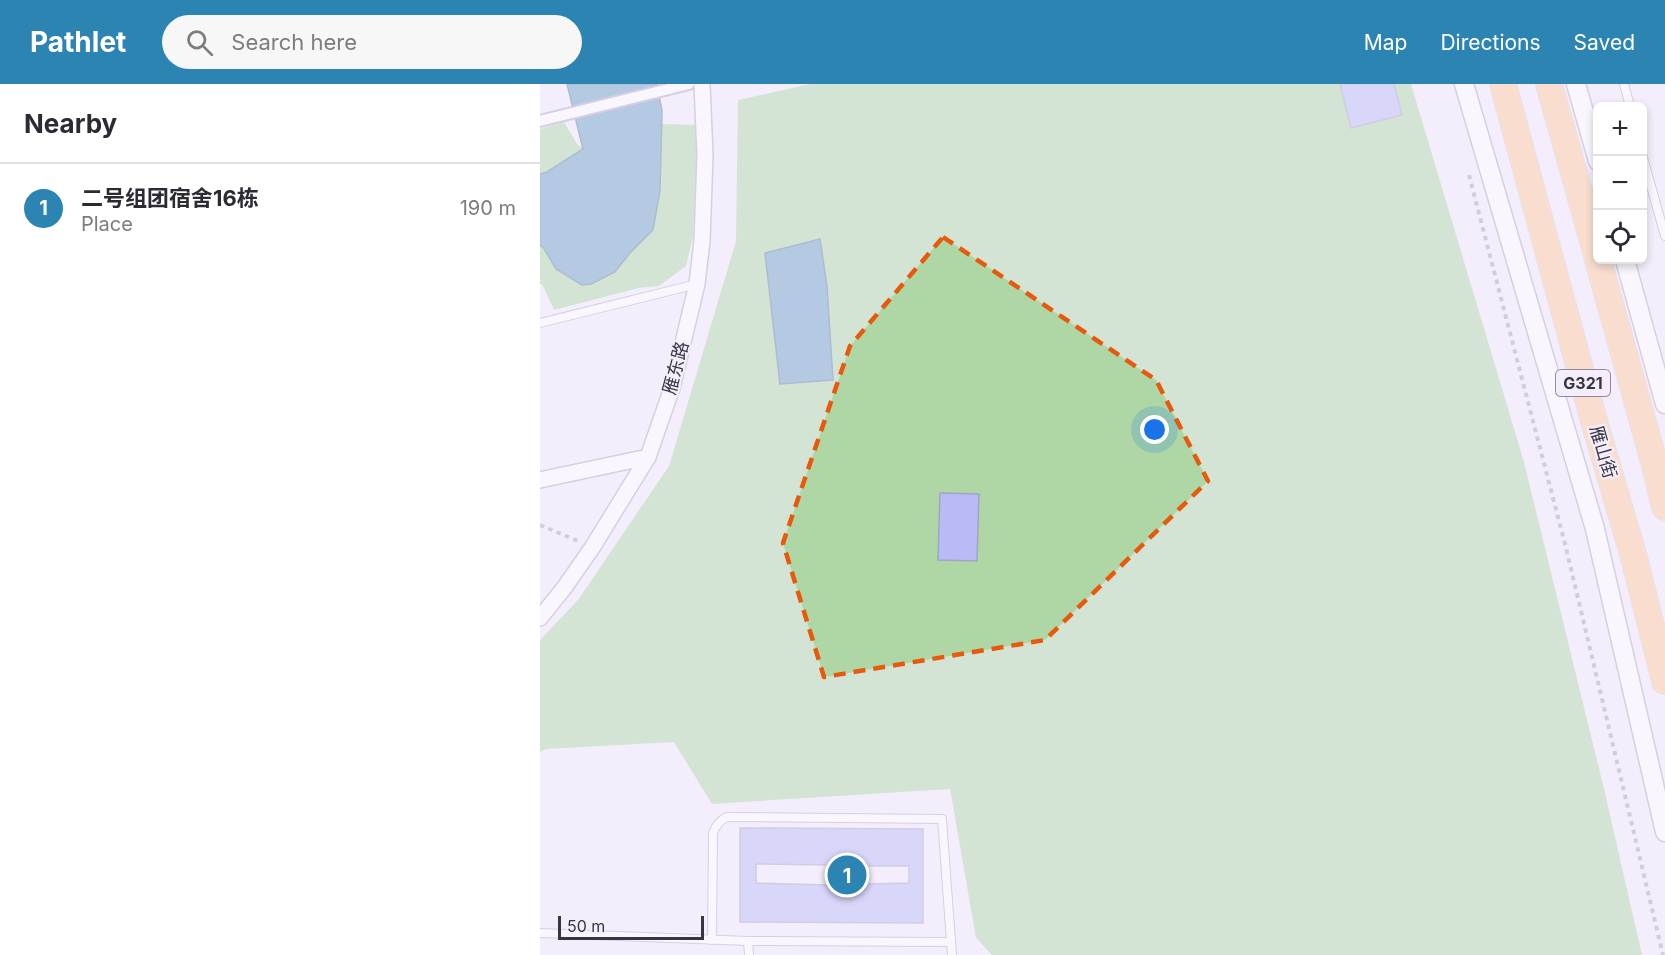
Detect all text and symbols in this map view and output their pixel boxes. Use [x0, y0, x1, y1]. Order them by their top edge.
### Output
search box [162, 15, 582, 69]
text: Pathlet [30, 25, 126, 59]
icon: search [183, 26, 216, 59]
text: Search here [231, 29, 357, 55]
text: Map [1364, 30, 1407, 55]
text: Directions [1440, 30, 1541, 55]
text: Saved [1574, 30, 1635, 55]
map controls [1593, 102, 1647, 264]
button: + [1593, 102, 1647, 156]
text: Nearby [24, 108, 117, 139]
button: − [1593, 156, 1647, 210]
text: 二号组团宿舍16栋 [81, 185, 259, 211]
text: 1 [39, 196, 48, 220]
text: 190 m [460, 196, 516, 220]
button: locate [1593, 210, 1647, 264]
text: Place [81, 212, 133, 236]
street label: 雁东路 [658, 339, 693, 397]
road number: G321 [1556, 370, 1610, 396]
your location [1140, 415, 1169, 444]
street label: 雁山街 [1586, 423, 1621, 481]
pin: 1 [828, 852, 866, 898]
scale bar [558, 913, 704, 940]
text: 50 m [567, 916, 605, 936]

